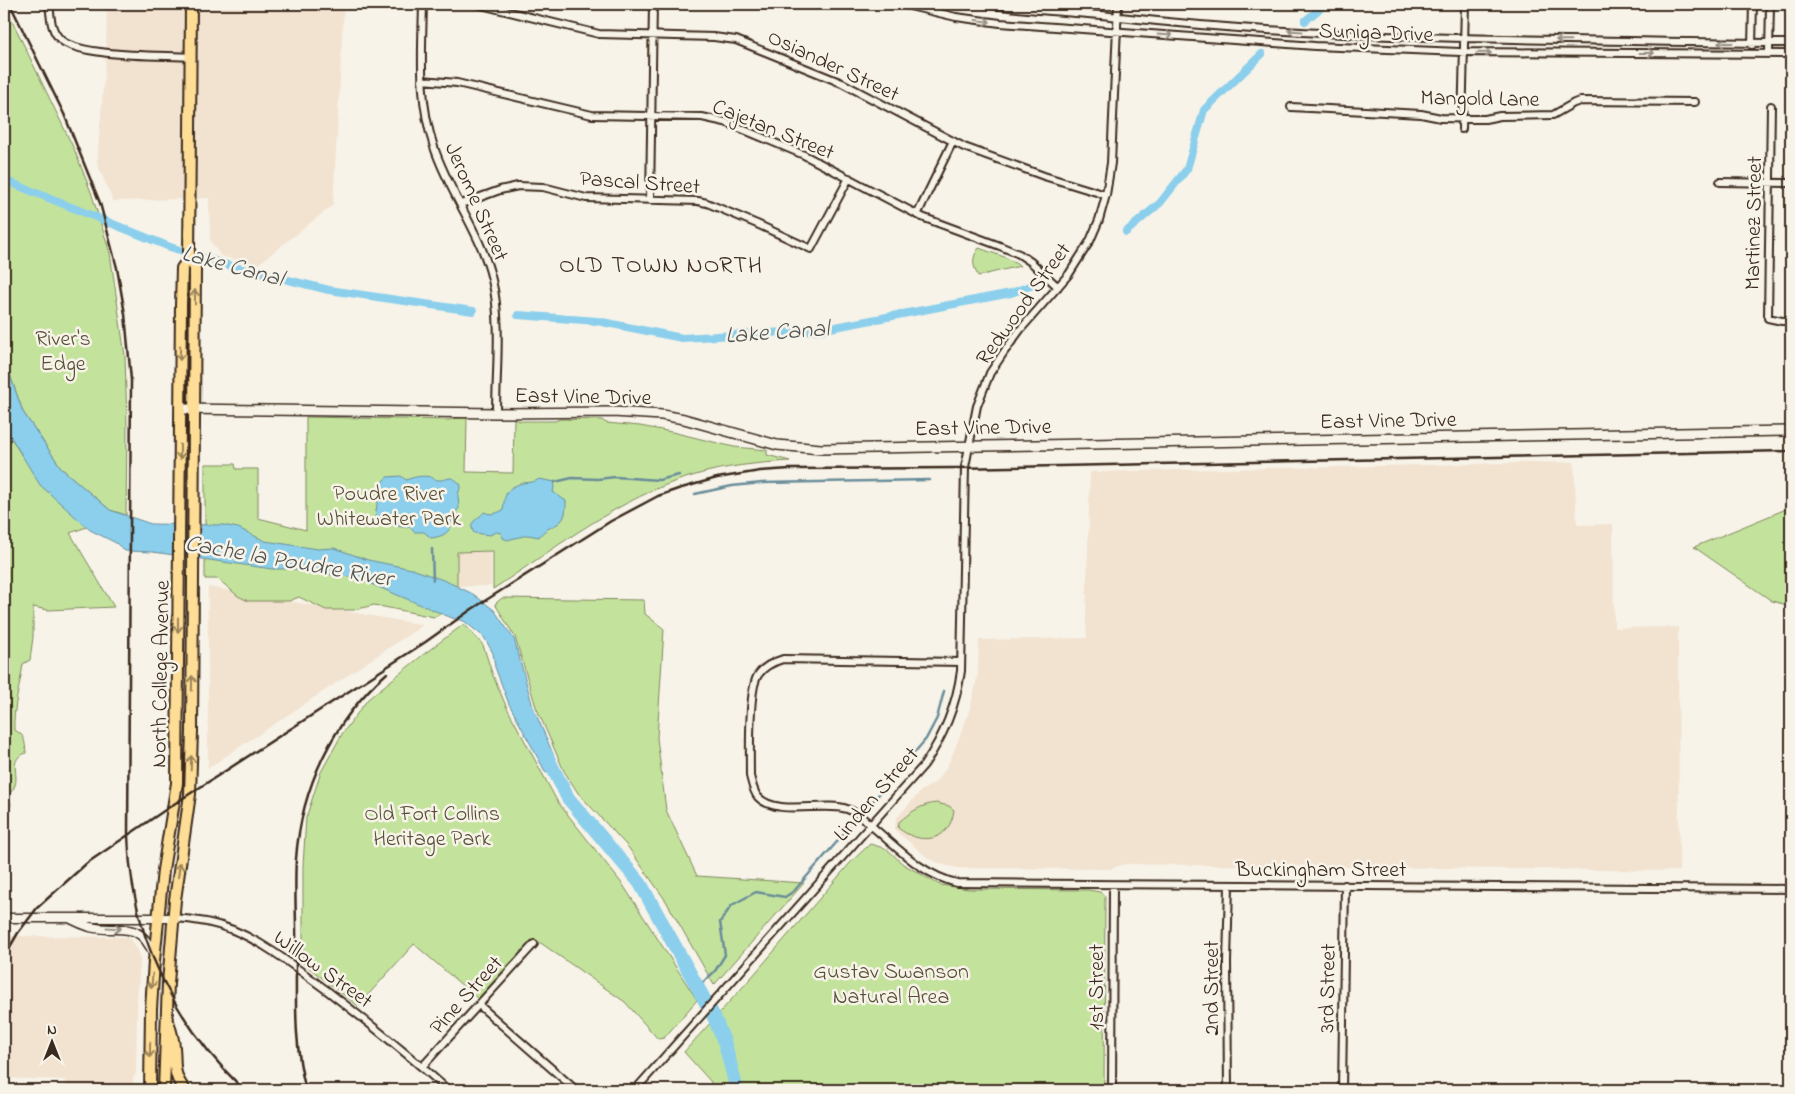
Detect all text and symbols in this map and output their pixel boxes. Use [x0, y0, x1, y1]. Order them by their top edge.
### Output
one-way arrow [975, 16, 991, 26]
street label: Suniga Drive [1318, 16, 1434, 53]
street label: Osiander Street [761, 22, 905, 112]
one-way arrow [1288, 26, 1304, 35]
one-way arrow [1156, 31, 1172, 40]
one-way arrow [1555, 35, 1571, 45]
one-way arrow [1717, 38, 1734, 48]
one-way arrow [1476, 48, 1492, 58]
one-way arrow [1638, 48, 1654, 58]
street label: Mangold Lane [1420, 83, 1540, 118]
street label: Cajetan Street [707, 92, 839, 170]
street label: Jerome Street [435, 138, 516, 267]
street label: Martinez Street [1738, 155, 1772, 290]
street label: Pascal Street [578, 164, 702, 204]
street label: Redwood Street [969, 236, 1080, 373]
water label: Lake Canal [178, 237, 290, 299]
district label: OLD TOWN NORTH [559, 249, 763, 284]
one-way arrow [190, 289, 200, 306]
water label: Lake Canal [724, 312, 833, 355]
park label: River's Edge [35, 324, 91, 382]
one-way arrow [176, 345, 185, 361]
street label: East Vine Drive [514, 381, 652, 415]
street label: East Vine Drive [1319, 405, 1457, 439]
street label: East Vine Drive [914, 412, 1052, 446]
one-way arrow [175, 443, 185, 459]
park label: Poudre River Whitewater Park [317, 479, 462, 536]
water label: Cache la Poudre River [182, 527, 398, 598]
street label: North College Avenue [144, 580, 181, 768]
one-way arrow [173, 616, 183, 633]
one-way arrow [187, 676, 197, 692]
street label: Linden Street [827, 740, 928, 850]
one-way arrow [186, 755, 196, 772]
park label: Old Fort Collins Heritage Park [364, 799, 500, 857]
street label: Buckingham Street [1235, 855, 1407, 888]
one-way arrow [175, 862, 185, 878]
one-way arrow [106, 923, 122, 933]
street label: Willow Street [266, 923, 379, 1018]
street label: 2nd Street [1197, 940, 1229, 1036]
street label: 1st Street [1082, 943, 1114, 1030]
street label: 3rd Street [1312, 943, 1346, 1033]
street label: Pine Street [423, 949, 512, 1043]
park label: Gustav Swanson Natural Area [813, 957, 969, 1014]
one-way arrow [148, 973, 157, 989]
north arrow [28, 1016, 78, 1066]
text: N [47, 1020, 57, 1041]
one-way arrow [146, 1041, 155, 1057]

